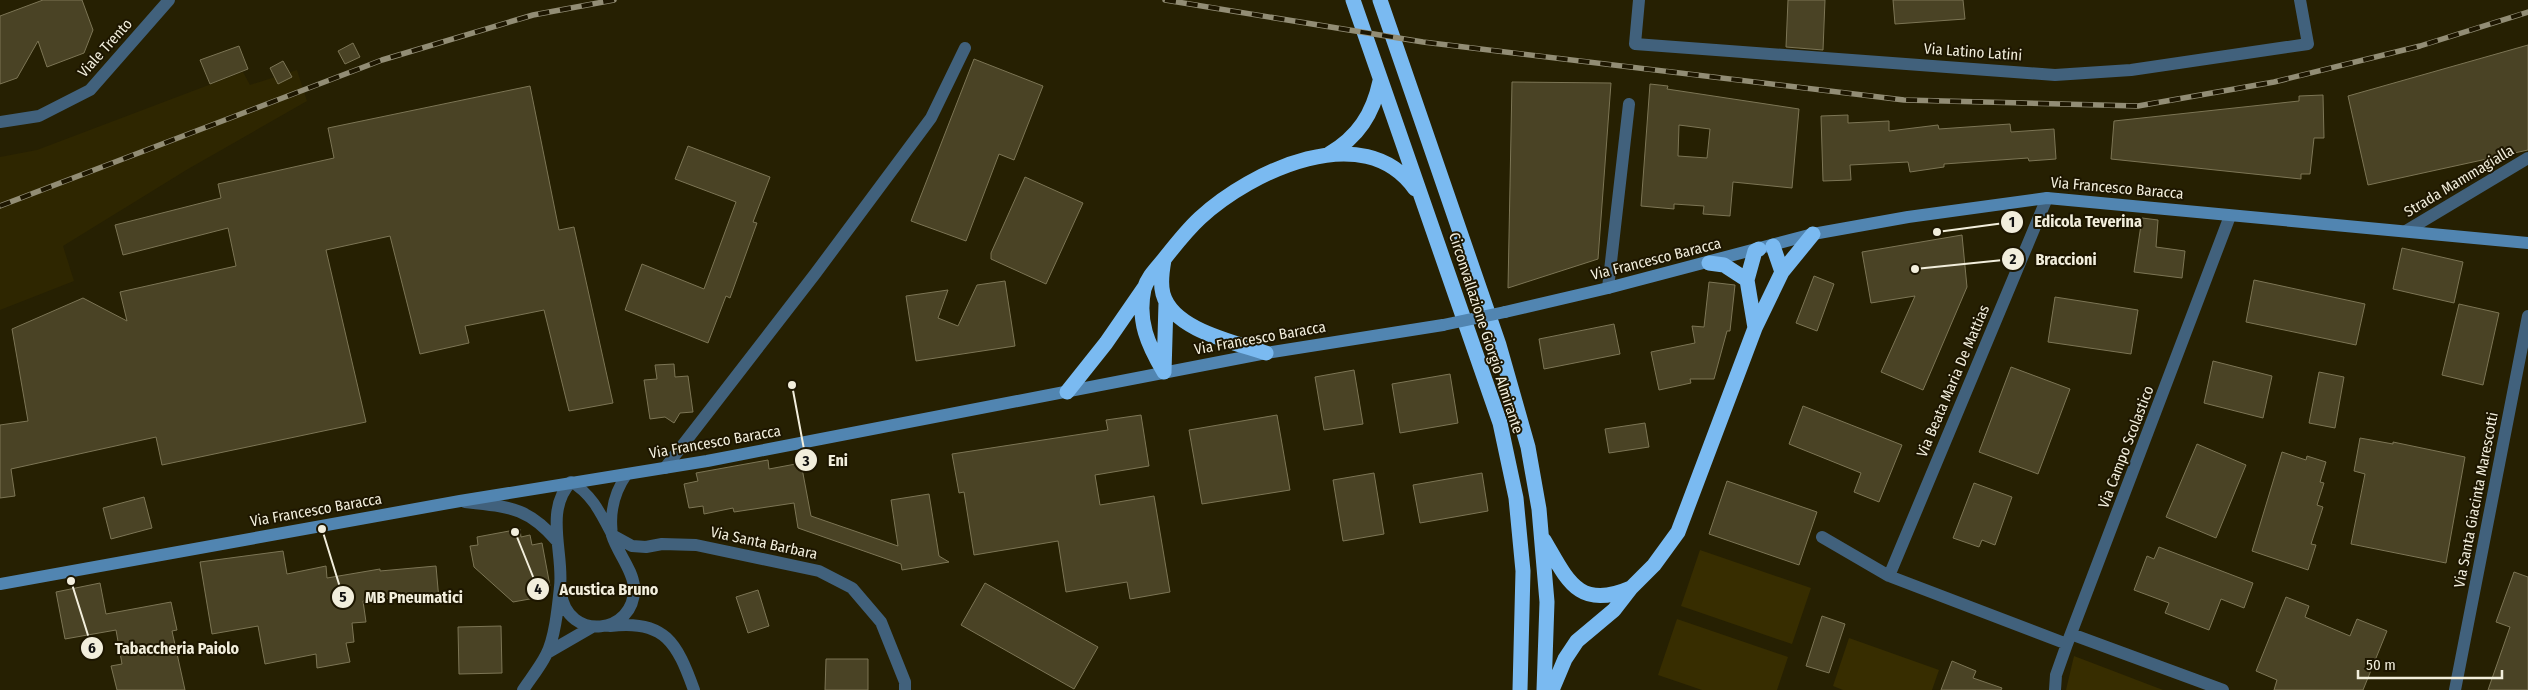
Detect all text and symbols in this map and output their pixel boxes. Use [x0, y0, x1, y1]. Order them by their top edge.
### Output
street label: Viale Trento [74, 15, 136, 81]
street label: Via Latino Latini [1923, 40, 2023, 64]
street label: Strada Mammagialla [2401, 141, 2517, 221]
street label: Via Francesco Baracca [2050, 173, 2184, 203]
callout: Edicola Teverina [1999, 206, 2152, 237]
text: Edicola Teverina [2034, 212, 2142, 231]
text: 1 [2009, 213, 2015, 231]
street label: Circonvallazione Giorgio Almirante [1445, 230, 1527, 436]
street label: Via Francesco Baracca [1589, 234, 1723, 284]
callout: Braccioni [2000, 244, 2106, 275]
text: 2 [2009, 250, 2017, 268]
text: Braccioni [2035, 250, 2097, 269]
street label: Via Beata Maria De Mattias [1913, 302, 1993, 460]
street label: Via Francesco Baracca [1193, 318, 1327, 358]
street label: Via Campo Scolastico [2094, 383, 2158, 511]
street label: Via Santa Giacinta Marescotti [2450, 411, 2502, 589]
street label: Via Francesco Baracca [648, 422, 782, 462]
callout: Eni [793, 445, 858, 476]
text: Eni [828, 451, 848, 470]
text: 3 [801, 452, 810, 470]
street label: Via Francesco Baracca [249, 490, 383, 530]
street label: Via Santa Barbara [709, 523, 819, 563]
callout: Acustica Bruno [525, 573, 669, 604]
text: 4 [534, 580, 542, 598]
text: Acustica Bruno [559, 580, 659, 599]
callout: MB Pneumatici [330, 581, 473, 612]
text: 5 [339, 588, 347, 606]
text: MB Pneumatici [365, 588, 463, 607]
callout: Tabaccheria Paiolo [79, 632, 249, 663]
text: 6 [88, 639, 96, 657]
text: Tabaccheria Paiolo [115, 639, 240, 658]
scale bar [2358, 648, 2502, 680]
text: 50 m [2366, 656, 2396, 674]

